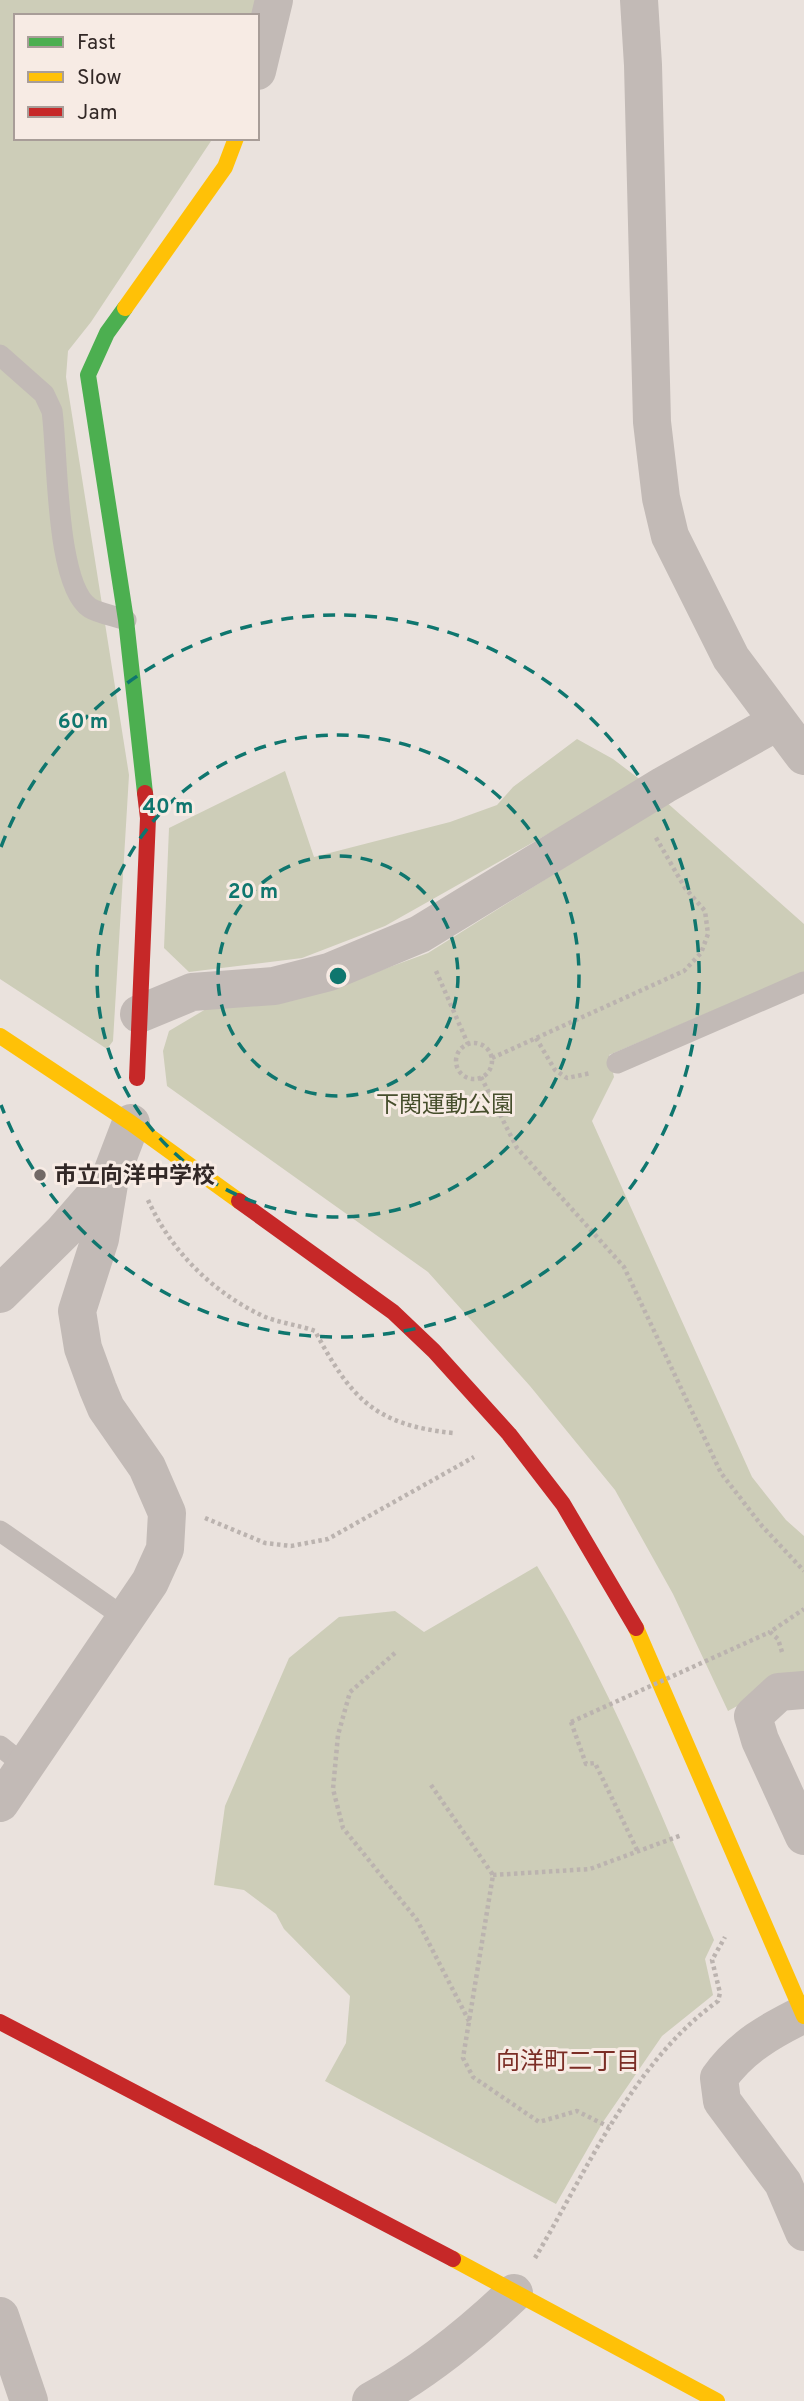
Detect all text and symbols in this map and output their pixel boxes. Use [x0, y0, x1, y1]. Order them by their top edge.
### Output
legend [14, 14, 259, 140]
text: Fast [77, 30, 116, 57]
text: Slow [77, 65, 122, 92]
text: Jam [77, 100, 118, 127]
text: 60 m [58, 709, 108, 736]
text: 40 m [143, 794, 193, 821]
text: 20 m [228, 879, 278, 906]
centre of rings [326, 964, 350, 988]
park label: 下関運動公園 [376, 1092, 514, 1121]
place label: 市立向洋中学校 [54, 1163, 215, 1192]
marker: 市立向洋中学校 [32, 1167, 48, 1183]
district label: 向洋町二丁目 [496, 2048, 640, 2078]

